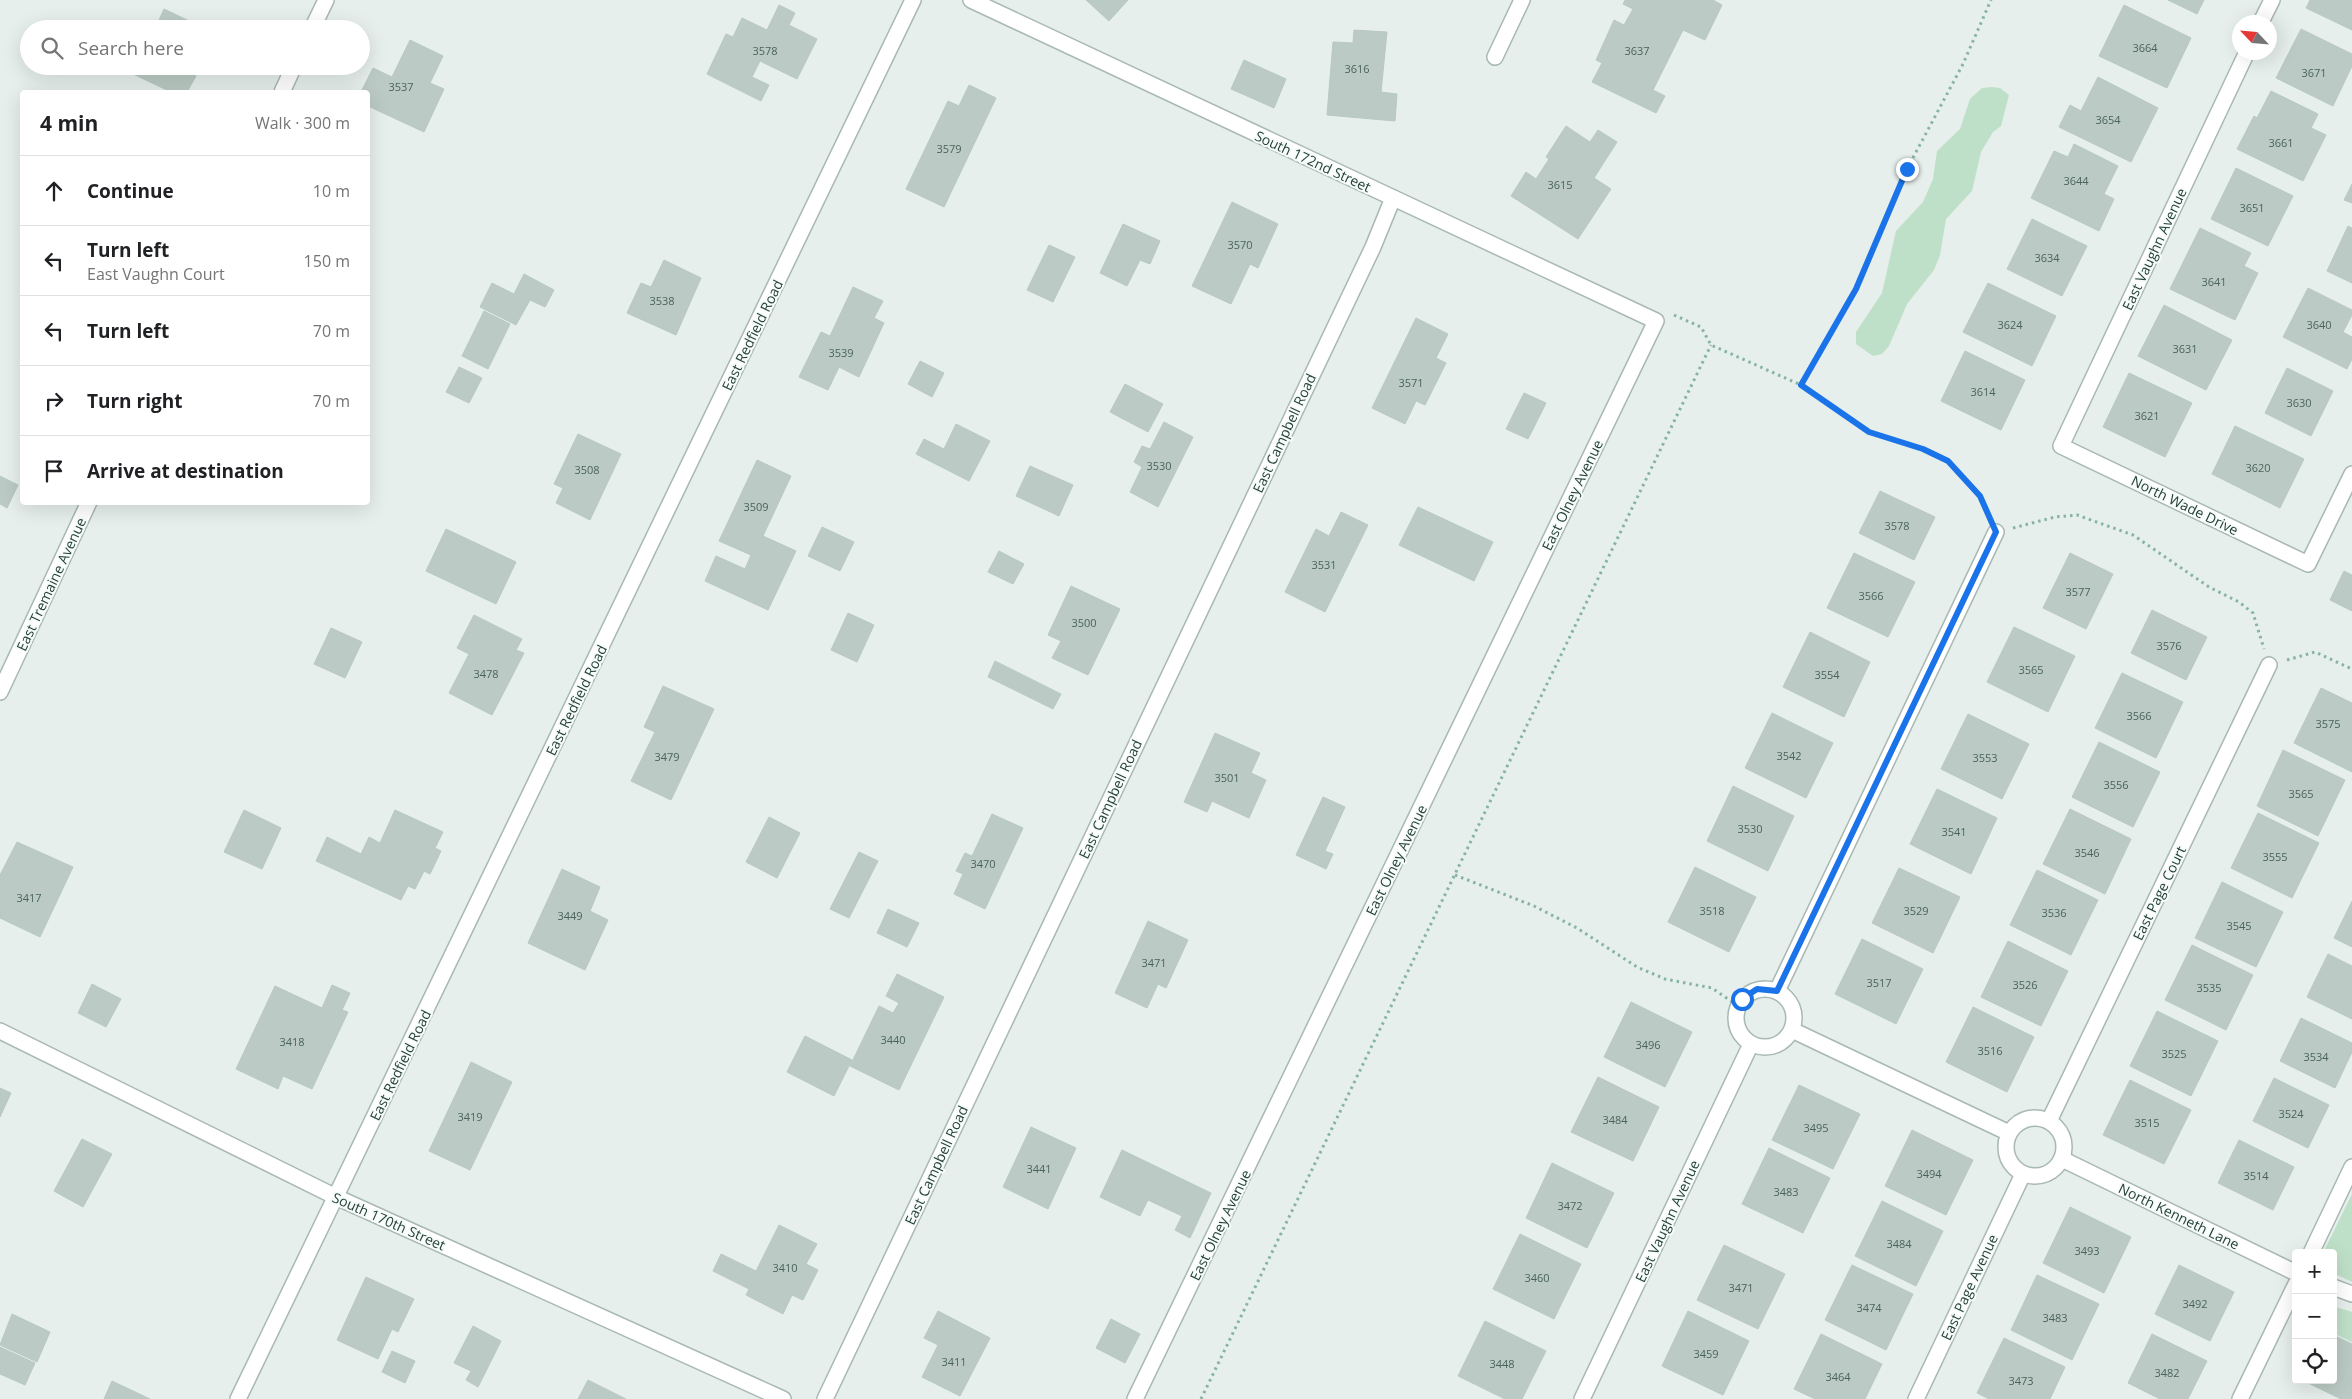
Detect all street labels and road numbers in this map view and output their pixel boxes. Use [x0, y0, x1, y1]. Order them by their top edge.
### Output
street label: South 172nd Street [1252, 126, 1374, 196]
street label: East Vaughn Avenue [2117, 185, 2191, 313]
street label: East Redfield Road [717, 276, 787, 394]
street label: East Campbell Road [1248, 370, 1320, 496]
street label: East Olney Avenue [1537, 436, 1607, 554]
street label: North Wade Drive [2128, 471, 2242, 539]
street label: East Tremaine Avenue [12, 514, 90, 654]
street label: East Redfield Road [541, 641, 611, 759]
street label: East Campbell Road [1074, 736, 1146, 862]
street label: East Olney Avenue [1361, 801, 1431, 919]
street label: East Page Court [2128, 843, 2190, 943]
street label: East Redfield Road [365, 1006, 435, 1124]
street label: East Campbell Road [900, 1102, 972, 1228]
street label: East Vaughn Avenue [1630, 1157, 1704, 1285]
street label: East Olney Avenue [1185, 1166, 1255, 1284]
street label: North Kenneth Lane [2115, 1179, 2243, 1254]
street label: South 170th Street [329, 1187, 449, 1255]
street label: East Page Avenue [1936, 1231, 2002, 1343]

